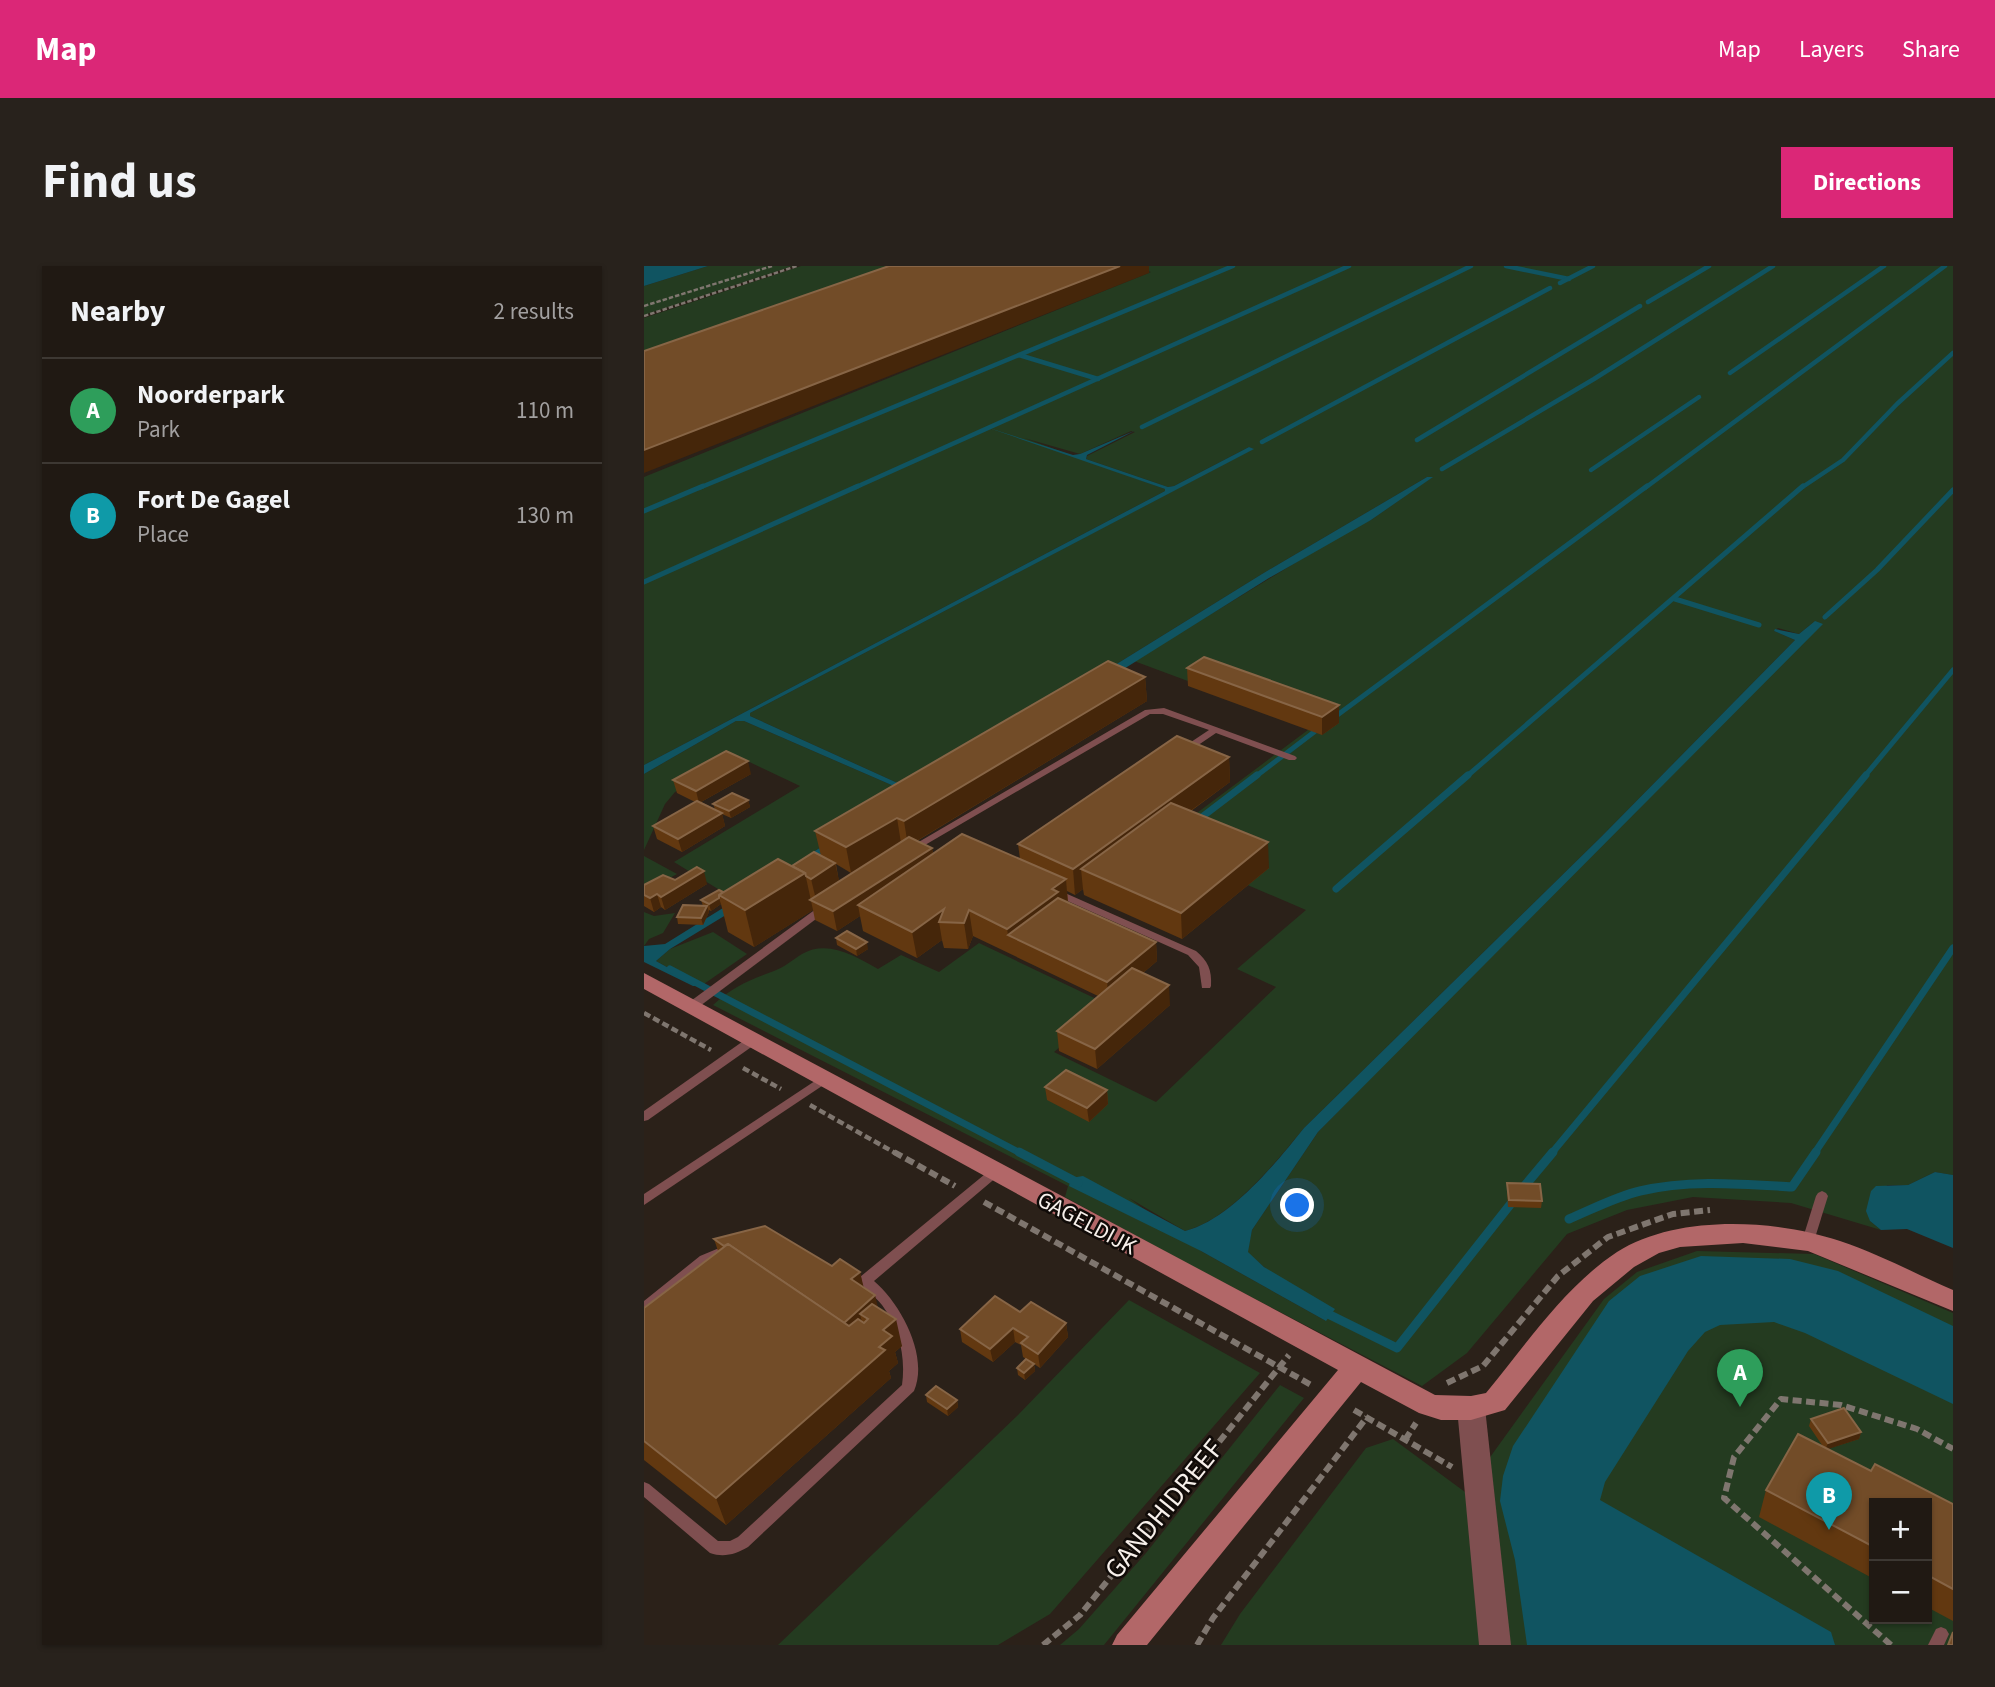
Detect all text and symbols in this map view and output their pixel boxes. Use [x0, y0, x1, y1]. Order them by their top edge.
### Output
text: Map [35, 26, 96, 73]
text: Map [1718, 32, 1761, 67]
text: Layers [1799, 32, 1864, 67]
text: Share [1902, 32, 1960, 67]
text: Find us [42, 147, 197, 217]
button: Directions [1781, 147, 1953, 218]
text: Nearby [70, 290, 165, 333]
text: 2 results [494, 295, 574, 328]
text: Noorderpark [137, 376, 285, 413]
text: A [86, 394, 100, 427]
text: 110 m [516, 394, 574, 427]
text: Park [137, 413, 180, 446]
text: Fort De Gagel [137, 481, 290, 518]
text: B [86, 499, 100, 532]
text: 130 m [516, 499, 574, 532]
text: Place [137, 518, 189, 551]
street label: GAGELDIJK [1031, 1183, 1143, 1263]
your location [1280, 1188, 1314, 1222]
pin: A [1717, 1349, 1763, 1407]
street label: GANDHIDREEF [1095, 1430, 1233, 1588]
pin: B [1806, 1472, 1852, 1530]
map controls [1869, 1498, 1932, 1624]
button: + [1869, 1498, 1932, 1561]
button: − [1869, 1561, 1932, 1624]

